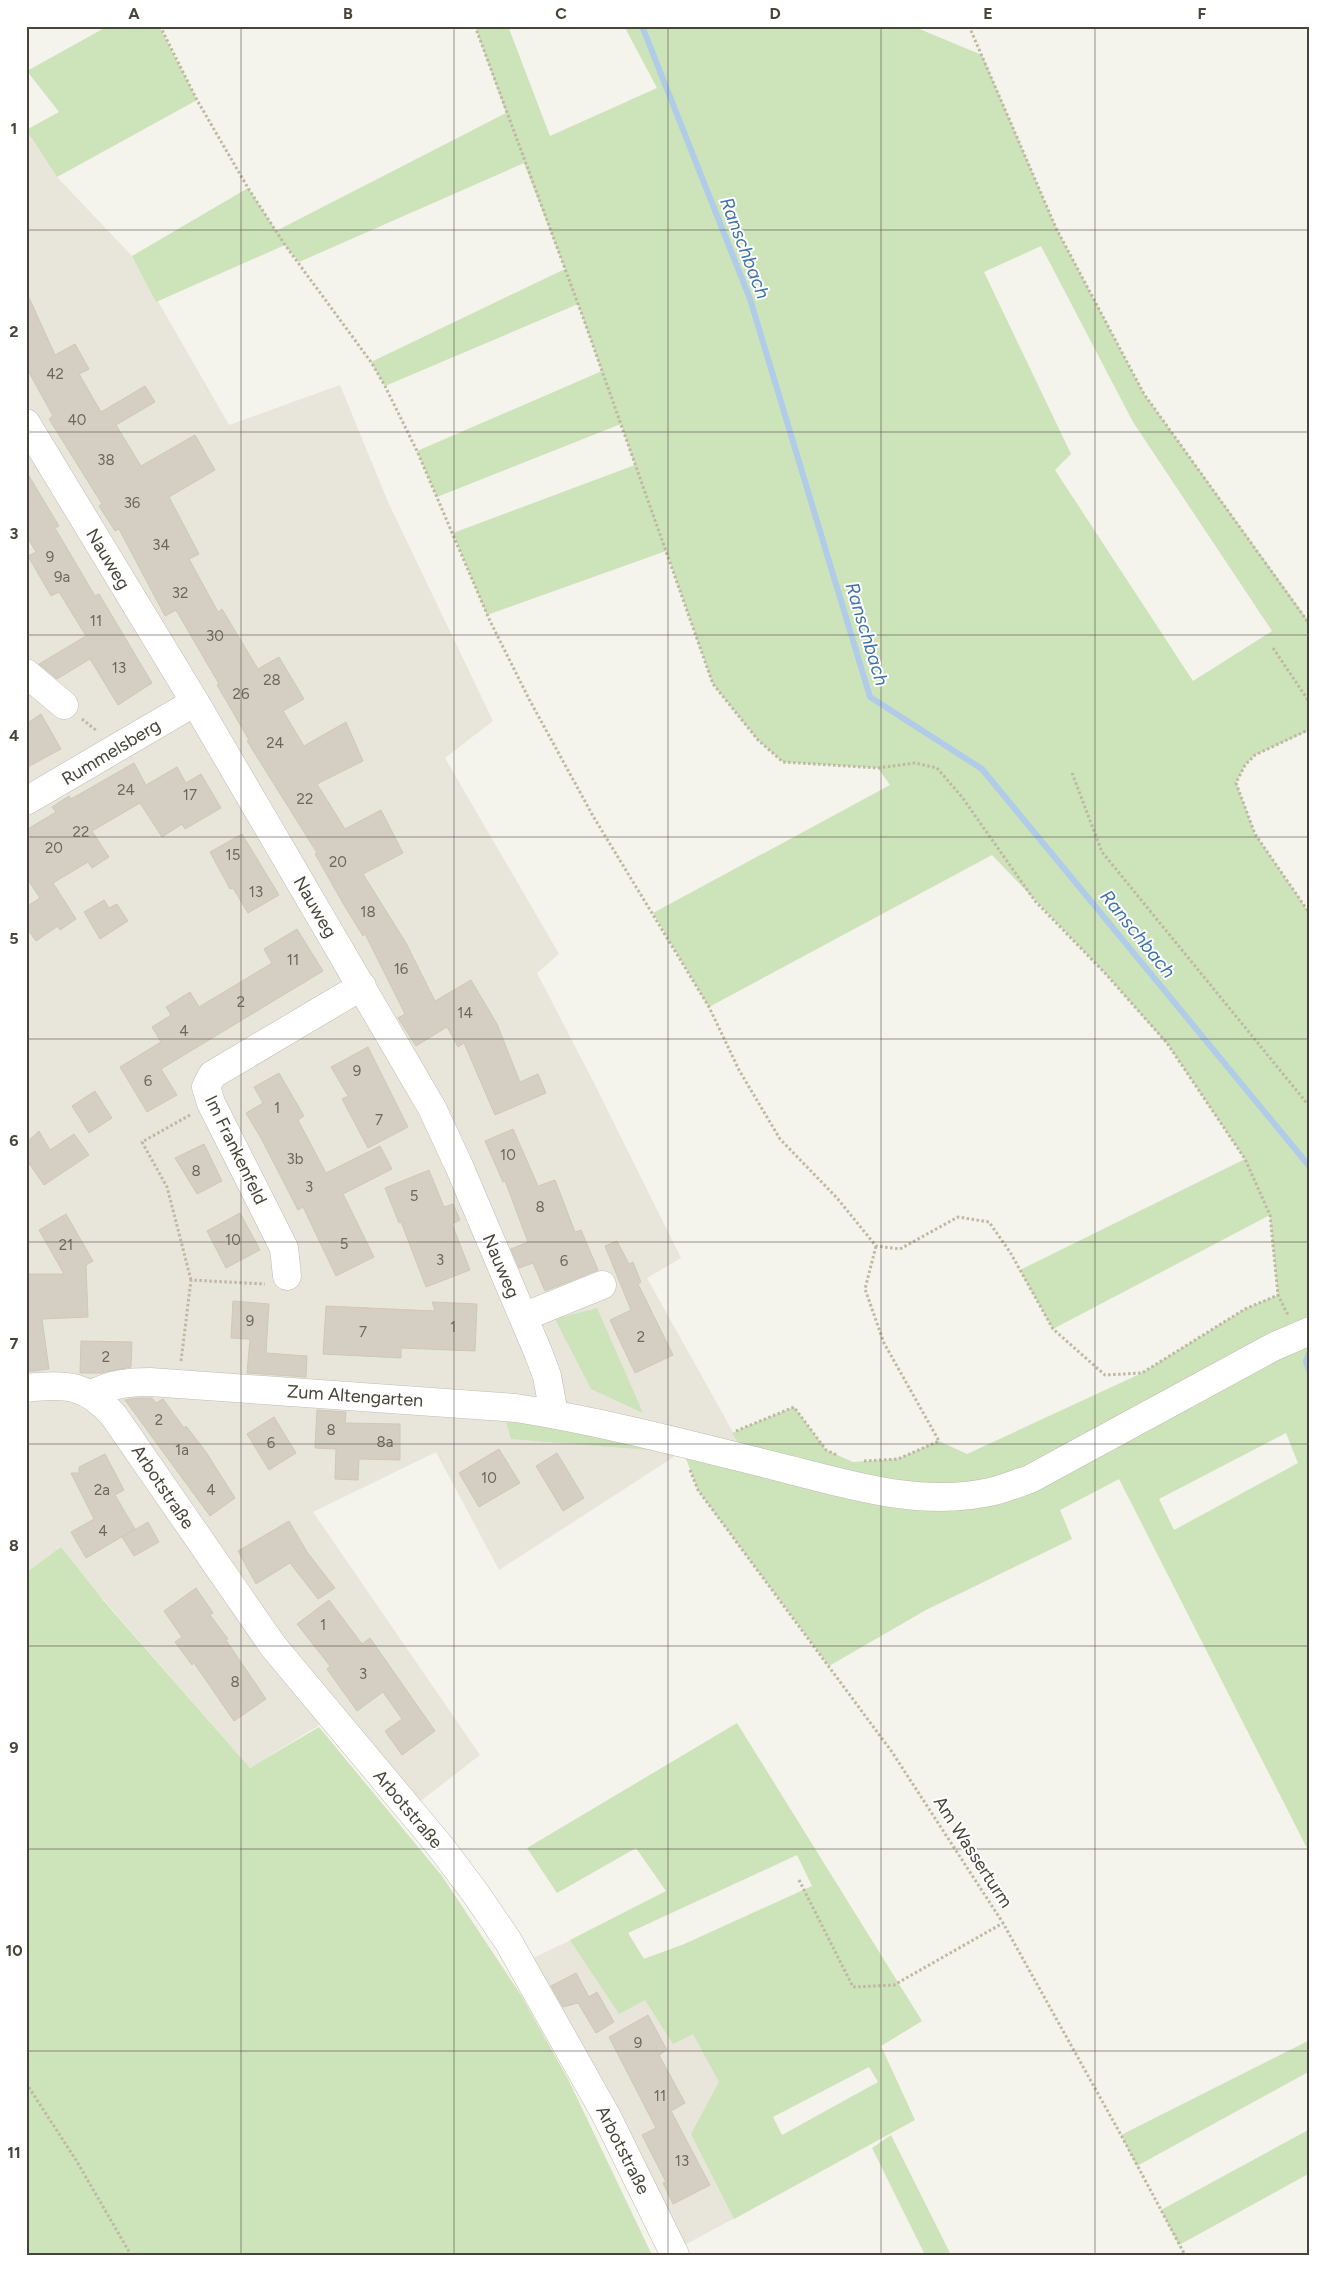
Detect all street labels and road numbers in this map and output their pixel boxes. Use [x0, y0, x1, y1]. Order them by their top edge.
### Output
street label: Nauweg [81, 524, 135, 594]
street label: Rummelsberg [58, 714, 164, 790]
street label: Nauweg [289, 872, 341, 942]
street label: Im Frankenfeld [200, 1092, 272, 1208]
street label: Nauweg [478, 1231, 524, 1301]
street label: Zum Altengarten [286, 1380, 424, 1412]
street label: Arbotstraße [127, 1441, 199, 1533]
street label: Arbotstraße [369, 1765, 448, 1853]
street label: Am Wasserturm [929, 1792, 1017, 1912]
street label: Arbotstraße [591, 2102, 655, 2198]

